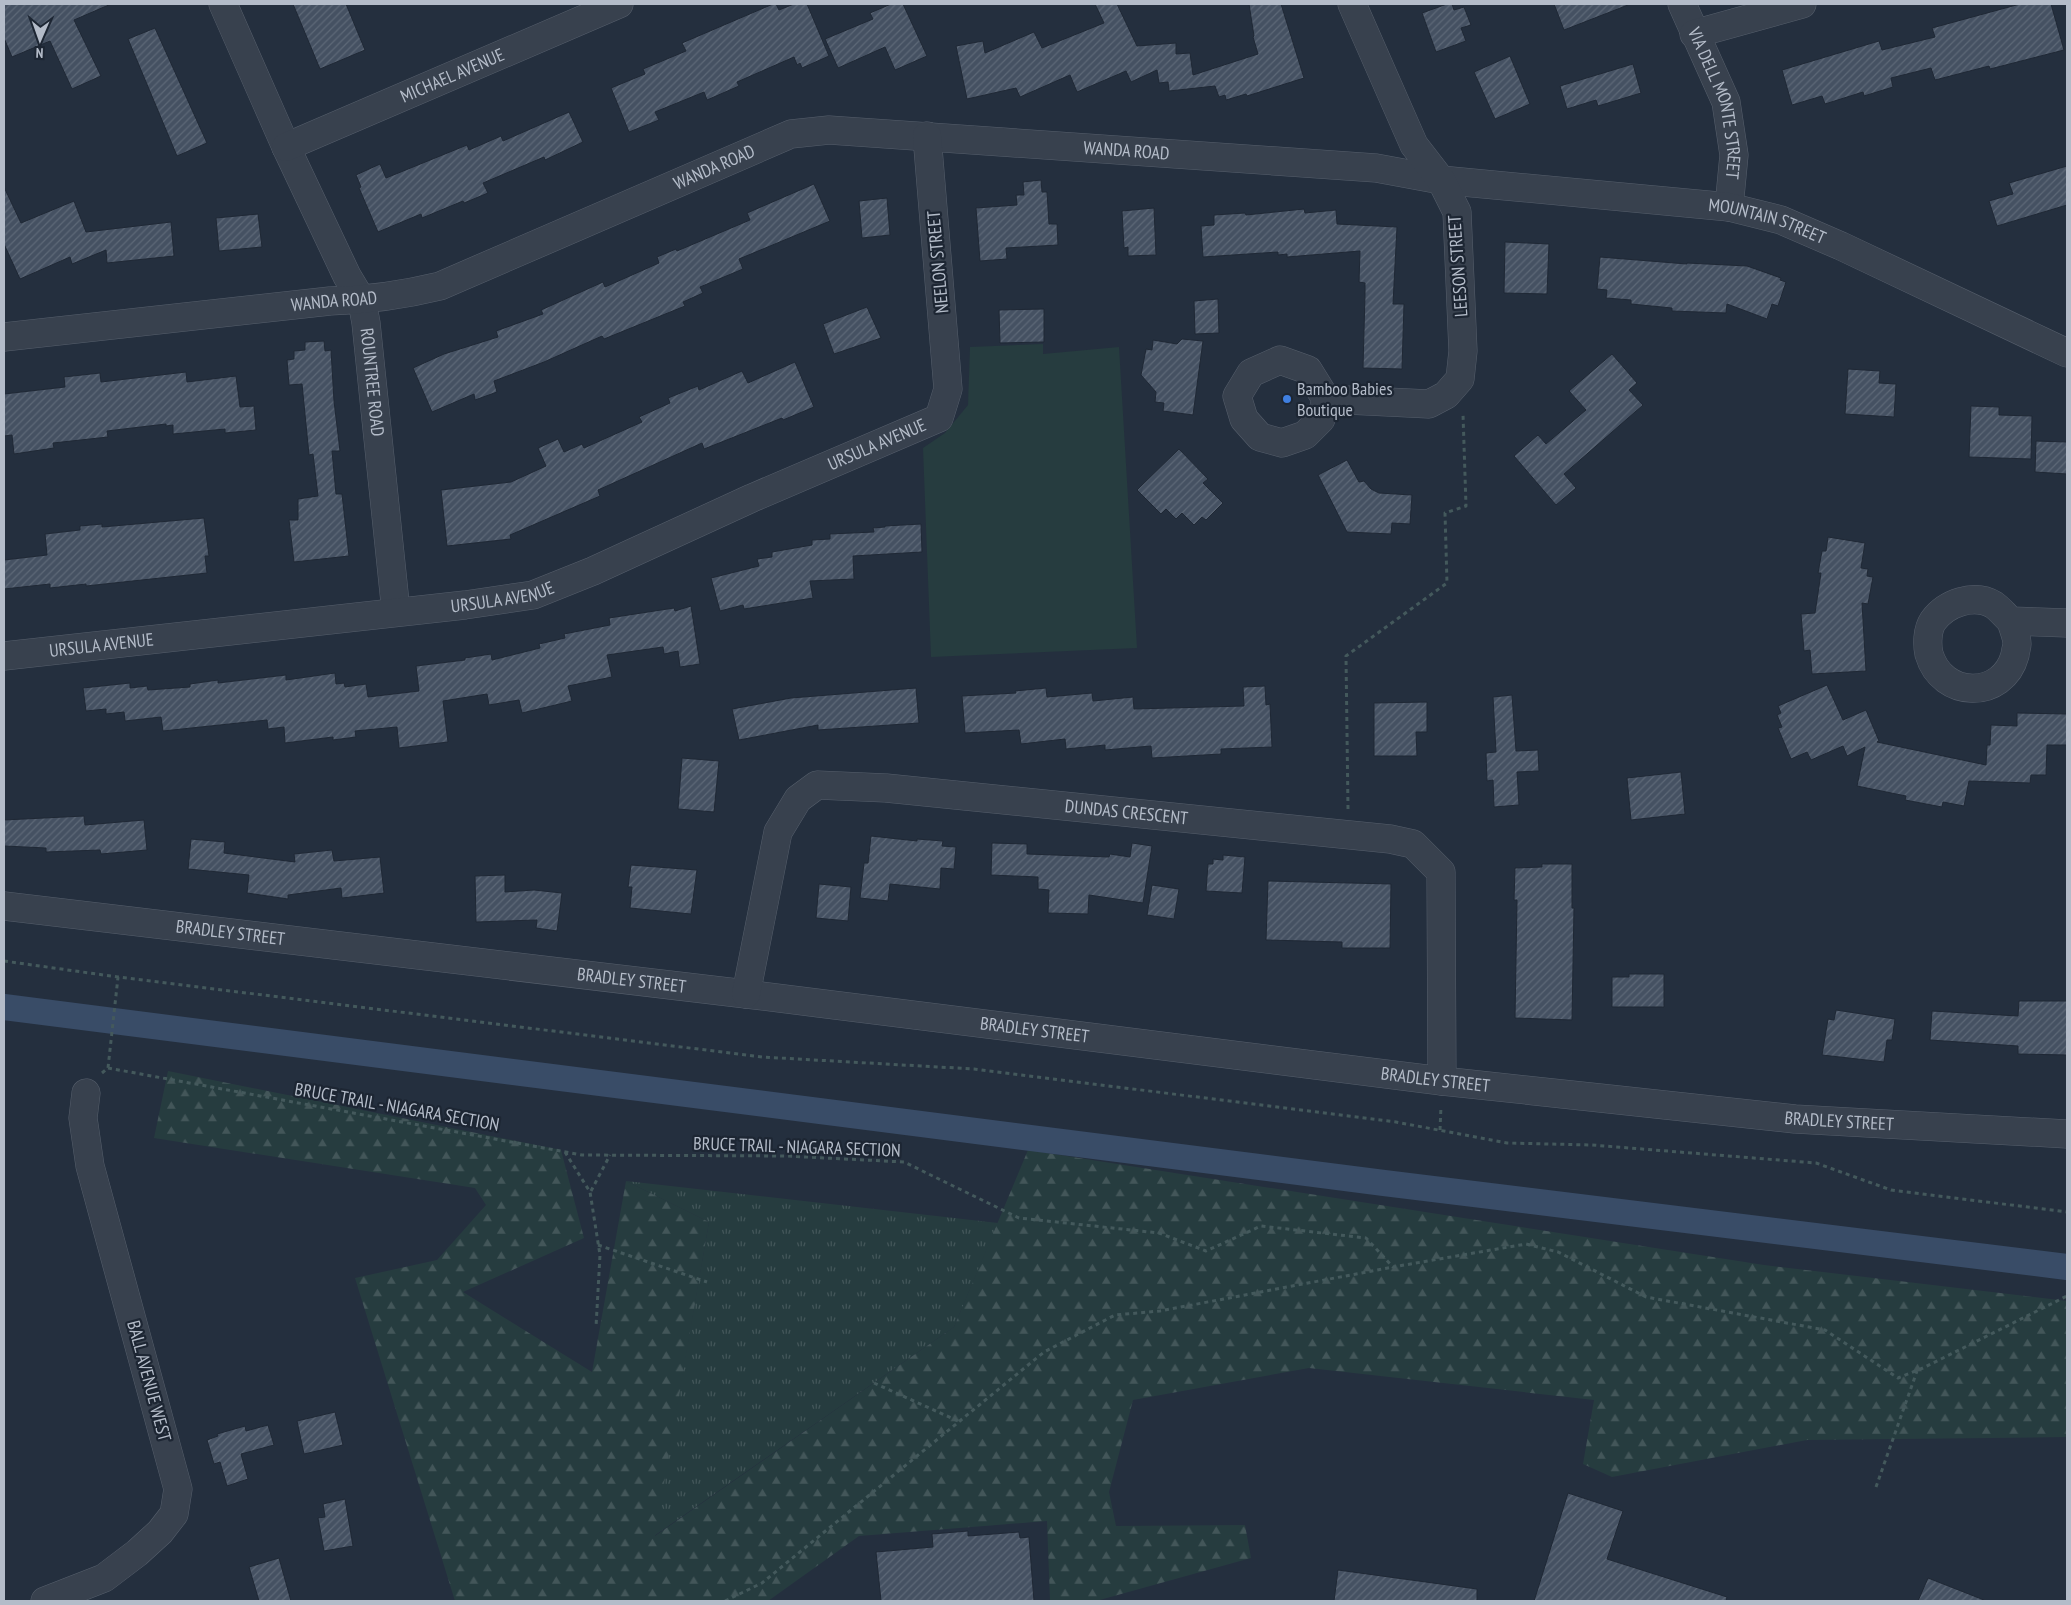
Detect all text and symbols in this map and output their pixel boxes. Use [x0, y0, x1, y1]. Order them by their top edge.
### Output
north arrow [15, 15, 65, 65]
street label: VIA DELL MONTE STREET [1683, 23, 1746, 180]
street label: MICHAEL AVENUE [397, 43, 508, 108]
text: N [35, 44, 44, 62]
street label: WANDA ROAD [1083, 136, 1170, 165]
street label: WANDA ROAD [670, 139, 758, 195]
street label: MOUNTAIN STREET [1708, 193, 1829, 249]
street label: NEELON STREET [922, 210, 953, 314]
street label: LEESON STREET [1442, 214, 1473, 318]
street label: WANDA ROAD [290, 286, 378, 316]
street label: ROUNTREE ROAD [356, 327, 390, 437]
place label: Bamboo Babies Boutique [1297, 377, 1393, 421]
marker: Bamboo Babies Boutique [1281, 393, 1293, 405]
street label: URSULA AVENUE [824, 413, 929, 475]
street label: URSULA AVENUE [450, 576, 557, 617]
street label: URSULA AVENUE [48, 628, 155, 662]
street label: DUNDAS CRESCENT [1064, 794, 1189, 829]
street label: BRADLEY STREET [175, 914, 286, 950]
street label: BRADLEY STREET [576, 962, 687, 998]
street label: BRADLEY STREET [979, 1011, 1090, 1048]
street label: BRADLEY STREET [1380, 1061, 1491, 1097]
street label: BRUCE TRAIL - NIAGARA SECTION [293, 1077, 501, 1136]
street label: BRADLEY STREET [1783, 1106, 1895, 1135]
street label: BRUCE TRAIL - NIAGARA SECTION [693, 1131, 901, 1162]
street label: BALL AVENUE WEST [122, 1318, 177, 1444]

